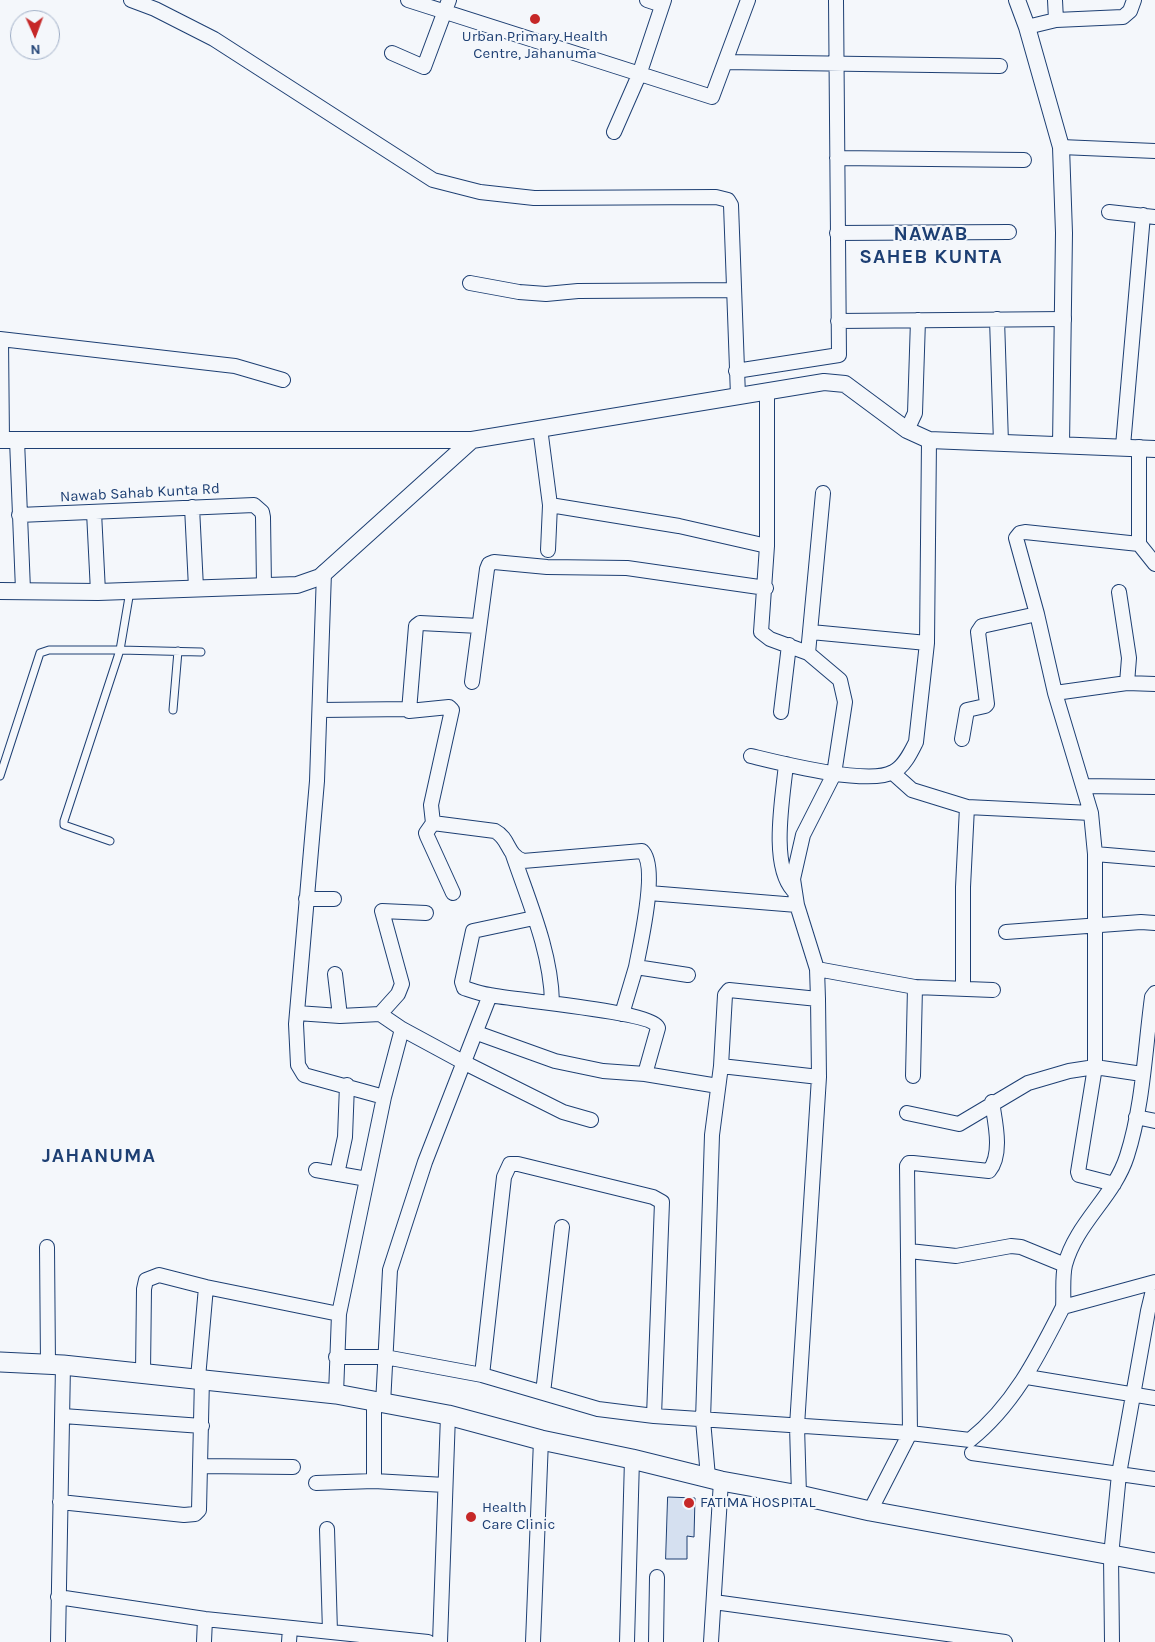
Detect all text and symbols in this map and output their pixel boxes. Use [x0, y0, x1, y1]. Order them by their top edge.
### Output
north arrow [10, 10, 60, 60]
marker: Urban Primary Health Centre, Jahanuma [528, 12, 542, 26]
place label: Urban Primary Health Centre, Jahanuma [462, 28, 608, 63]
text: N [30, 41, 41, 58]
district label: NAWAB SAHEB KUNTA [858, 222, 1004, 269]
street label: Nawab Sahab Kunta Rd [60, 480, 220, 506]
district label: JAHANUMA [41, 1144, 157, 1168]
place label: FATIMA HOSPITAL [700, 1494, 815, 1512]
marker: FATIMA HOSPITAL [682, 1496, 696, 1510]
place label: Health Care Clinic [482, 1499, 555, 1534]
marker: Health Care Clinic [464, 1510, 478, 1524]

